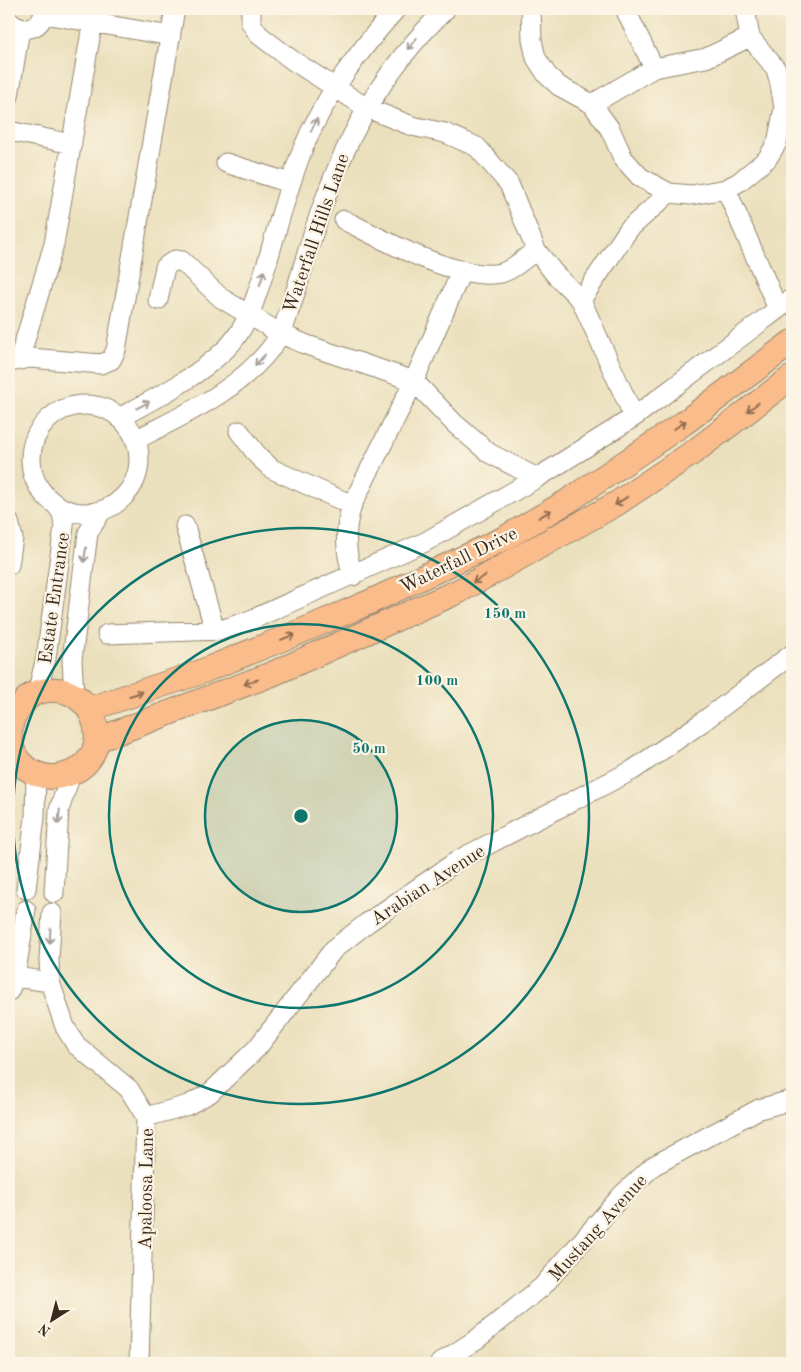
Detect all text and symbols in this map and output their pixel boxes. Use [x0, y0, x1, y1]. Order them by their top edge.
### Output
one-way arrow [407, 37, 418, 50]
one-way arrow [310, 118, 319, 133]
street label: Waterfall Hills Lane [281, 151, 354, 316]
one-way arrow [258, 271, 267, 287]
one-way arrow [254, 354, 266, 367]
one-way arrow [135, 400, 150, 410]
one-way arrow [747, 401, 760, 412]
one-way arrow [673, 420, 687, 430]
one-way arrow [614, 495, 628, 506]
one-way arrow [537, 509, 551, 519]
street label: Waterfall Drive [397, 525, 521, 598]
street label: Estate Entrance [37, 531, 74, 665]
one-way arrow [80, 547, 90, 563]
one-way arrow [472, 575, 487, 585]
text: 150 m [484, 607, 526, 622]
one-way arrow [280, 632, 295, 641]
text: 100 m [416, 674, 458, 689]
one-way arrow [244, 678, 259, 687]
one-way arrow [127, 689, 143, 698]
text: 50 m [352, 742, 386, 757]
centre of rings [292, 807, 310, 825]
one-way arrow [54, 809, 64, 825]
street label: Arabian Avenue [368, 842, 489, 930]
one-way arrow [46, 928, 55, 944]
street label: Apaloosa Lane [137, 1128, 158, 1250]
street label: Mustang Avenue [546, 1172, 652, 1286]
north arrow [28, 1294, 78, 1344]
text: N [36, 1321, 53, 1339]

